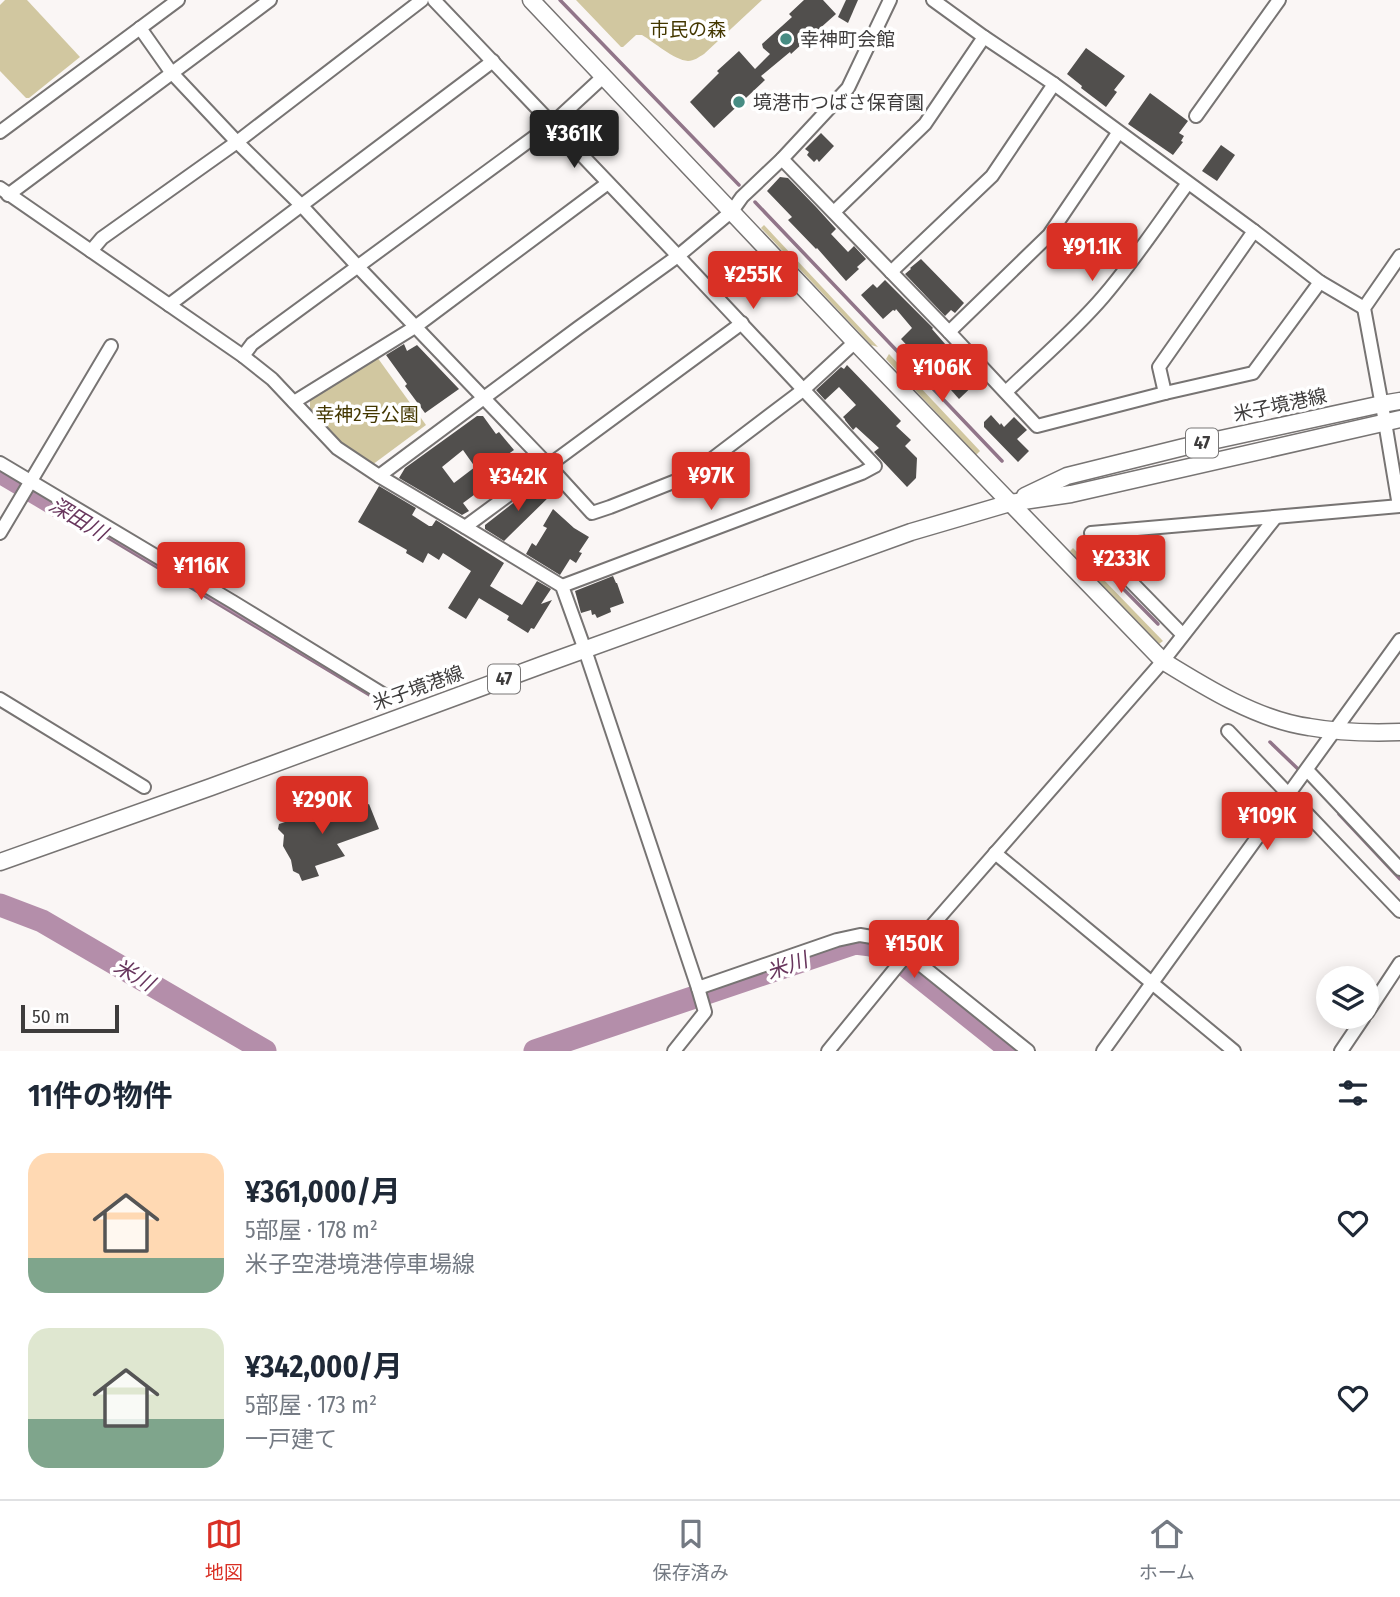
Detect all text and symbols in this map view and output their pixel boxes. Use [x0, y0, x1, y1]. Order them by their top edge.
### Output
park label: 市民の森 [650, 18, 726, 41]
place label: 幸神町会館 [800, 28, 895, 51]
marker: 幸神町会館 [778, 31, 794, 47]
place label: 境港市つばさ保育園 [753, 91, 924, 114]
marker: 境港市つばさ保育園 [731, 94, 747, 110]
pin: ¥361K [525, 110, 623, 170]
text: ¥361K [546, 119, 602, 147]
pin: ¥91.1K [1035, 224, 1149, 283]
text: ¥91.1K [1063, 232, 1121, 260]
pin: ¥255K [704, 252, 802, 311]
text: ¥255K [724, 260, 782, 288]
pin: ¥106K [893, 344, 991, 404]
text: ¥106K [913, 353, 971, 381]
street label: 米子境港線 [1231, 384, 1329, 426]
park label: 幸神2号公園 [315, 403, 419, 426]
road number: 47 [1186, 428, 1218, 458]
pin: ¥97K [670, 452, 752, 512]
pin: ¥342K [469, 454, 567, 513]
text: ¥97K [688, 461, 734, 489]
text: ¥342K [489, 462, 547, 490]
water label: 深田川 [44, 492, 113, 547]
pin: ¥233K [1072, 536, 1170, 595]
pin: ¥116K [152, 542, 250, 602]
text: ¥233K [1092, 544, 1150, 572]
text: ¥116K [173, 551, 229, 579]
street label: 米子境港線 [369, 661, 467, 715]
road number: 47 [488, 664, 520, 694]
pin: ¥290K [273, 776, 371, 836]
text: ¥290K [292, 785, 352, 813]
pin: ¥109K [1218, 792, 1316, 852]
text: ¥109K [1238, 801, 1296, 829]
pin: ¥150K [865, 920, 963, 980]
text: ¥150K [885, 929, 943, 957]
water label: 米川 [763, 946, 813, 985]
water label: 米川 [109, 953, 160, 998]
map controls [1316, 966, 1379, 1029]
button: layers [1316, 966, 1379, 1029]
scale bar [21, 1002, 119, 1034]
text: 50 m [32, 1005, 70, 1028]
icon: filters [1334, 1074, 1372, 1112]
text: 11件の物件 [28, 1078, 173, 1114]
text: ¥361,000/月 [245, 1174, 401, 1210]
icon: home [84, 1181, 168, 1265]
icon: heart [1334, 1204, 1372, 1242]
text: 5部屋 · 178 m² [245, 1216, 378, 1244]
text: 米子空港境港停車場線 [245, 1250, 475, 1278]
text: ¥342,000/月 [245, 1349, 403, 1385]
icon: home [84, 1356, 168, 1440]
icon: heart [1334, 1379, 1372, 1417]
text: 5部屋 · 173 m² [245, 1391, 377, 1419]
text: 一戸建て [245, 1425, 337, 1453]
tab: 地図 [205, 1515, 243, 1584]
tab: 保存済み [653, 1515, 729, 1584]
tab: ホーム [1139, 1515, 1195, 1584]

